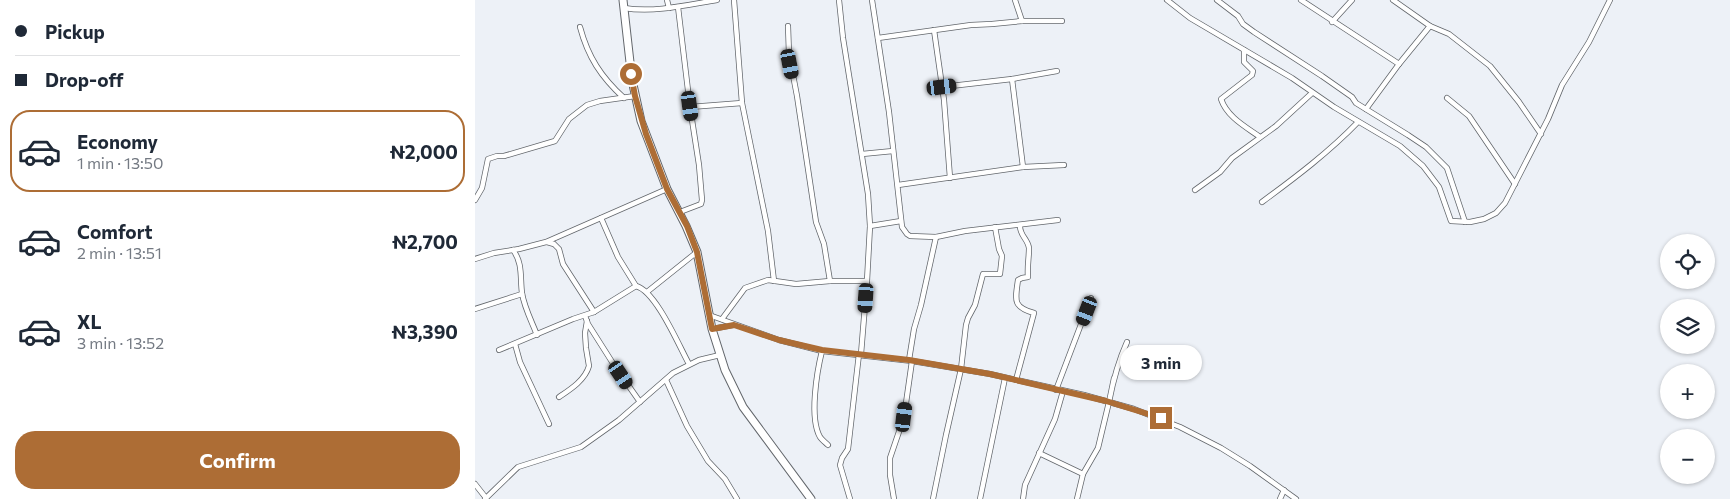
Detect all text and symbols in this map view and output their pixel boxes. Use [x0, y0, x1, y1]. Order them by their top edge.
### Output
text: Pickup [45, 20, 105, 43]
car [779, 48, 800, 80]
route start [620, 63, 642, 85]
text: Drop-off [45, 68, 124, 91]
car [926, 78, 957, 96]
car [680, 90, 699, 122]
icon: car [17, 129, 62, 174]
text: Economy [77, 130, 158, 153]
text: ₦2,000 [390, 140, 458, 163]
text: 1 min · 13:50 [77, 153, 163, 172]
icon: car [17, 219, 62, 264]
text: Comfort [77, 220, 153, 243]
text: ₦2,700 [392, 230, 458, 253]
map controls [1660, 234, 1715, 484]
button: locate [1660, 234, 1715, 289]
text: 2 min · 13:51 [77, 243, 162, 262]
car [857, 283, 874, 313]
car [1074, 294, 1099, 328]
button: layers [1660, 299, 1715, 354]
icon: car [17, 309, 62, 354]
text: XL [77, 310, 102, 333]
text: ₦3,390 [391, 320, 458, 343]
text: 3 min · 13:52 [77, 333, 164, 352]
callout: 3 min [1120, 346, 1202, 380]
text: 3 min [1141, 353, 1181, 372]
car [606, 358, 635, 392]
button: + [1660, 364, 1715, 419]
car [894, 401, 913, 433]
route end [1150, 407, 1172, 429]
button: − [1660, 429, 1715, 484]
button: Confirm [15, 431, 460, 489]

